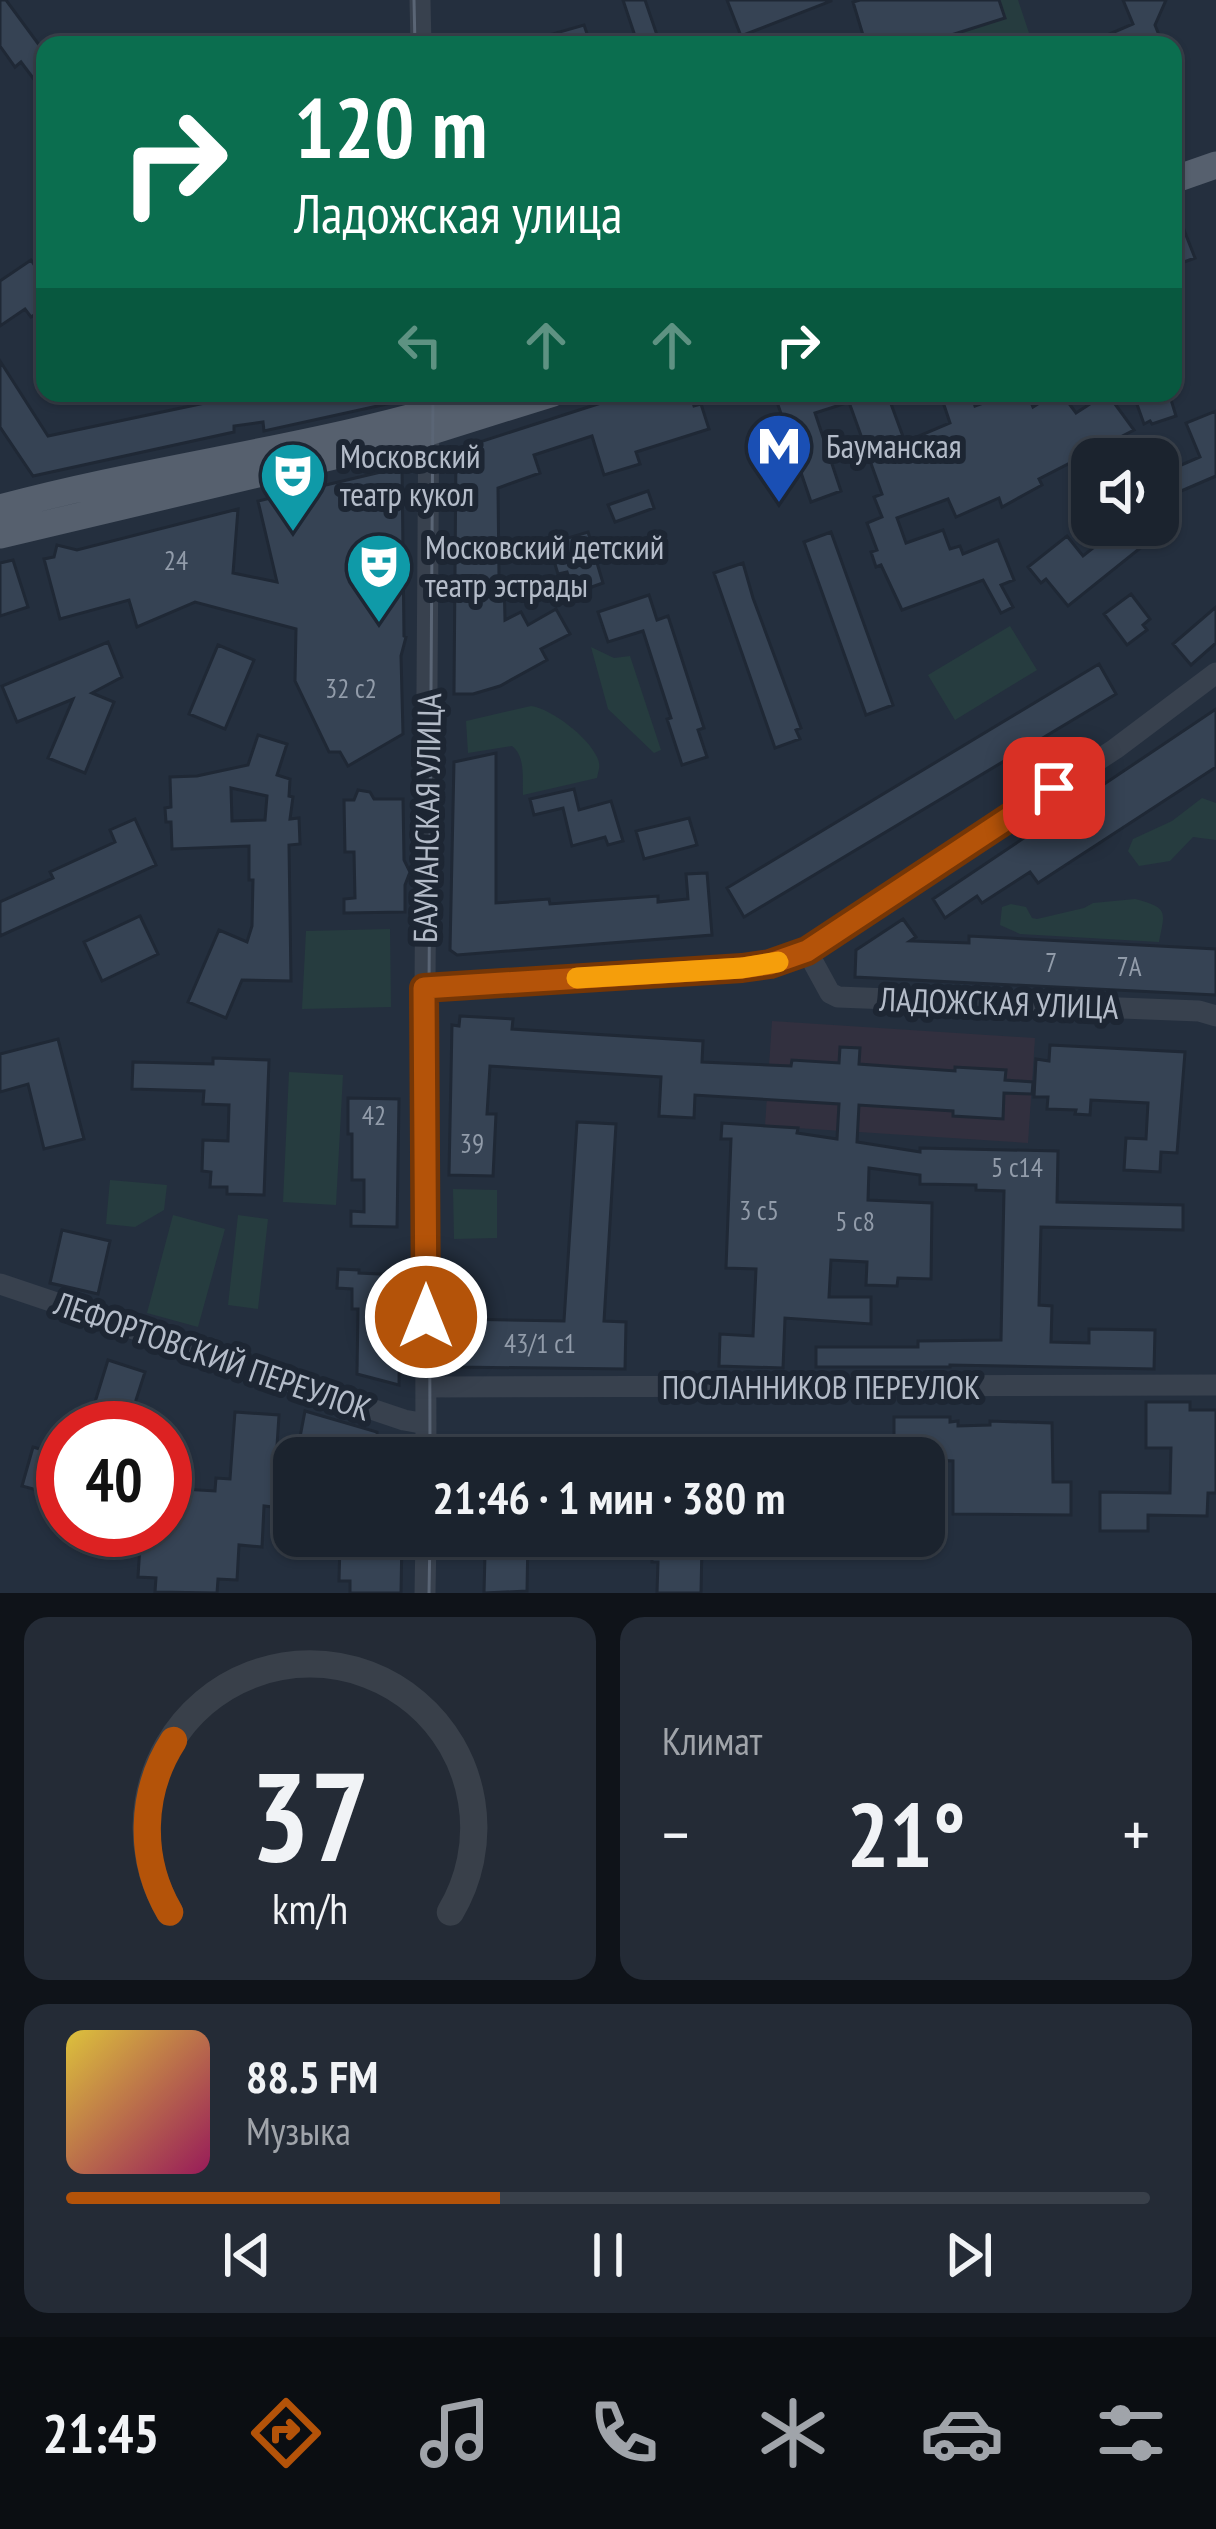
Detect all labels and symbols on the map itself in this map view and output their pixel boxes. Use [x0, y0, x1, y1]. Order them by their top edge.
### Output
metro station icon: Бауманская [744, 411, 814, 505]
place label: Бауманская [826, 424, 962, 467]
place label: Московский театр кукол [340, 434, 481, 515]
theatre icon: Московский театр кукол [258, 440, 328, 534]
place label: Московский детский театр эстрады [425, 525, 664, 606]
theatre icon: Московский детский театр эстрады [344, 531, 414, 625]
house number: 24 [164, 543, 188, 577]
house number: 32 с2 [325, 671, 377, 705]
street label: БАУМАНСКАЯ УЛИЦА [403, 693, 450, 943]
pin [1003, 737, 1105, 839]
house number: 7 [1045, 945, 1057, 979]
house number: 7А [1117, 949, 1142, 983]
street label: ЛАДОЖСКАЯ УЛИЦА [878, 977, 1120, 1028]
house number: 42 [362, 1098, 386, 1132]
house number: 39 [460, 1126, 484, 1160]
house number: 5 с14 [991, 1150, 1043, 1184]
house number: 3 с5 [739, 1193, 779, 1227]
house number: 5 с8 [835, 1204, 875, 1238]
position arrow [363, 1254, 489, 1380]
street label: ЛЕФОРТОВСКИЙ ПЕРЕУЛОК [48, 1281, 377, 1430]
house number: 43/1 с1 [504, 1326, 576, 1360]
street label: ПОСЛАННИКОВ ПЕРЕУЛОК [662, 1365, 980, 1408]
speed limit sign: 40 [36, 1401, 192, 1557]

